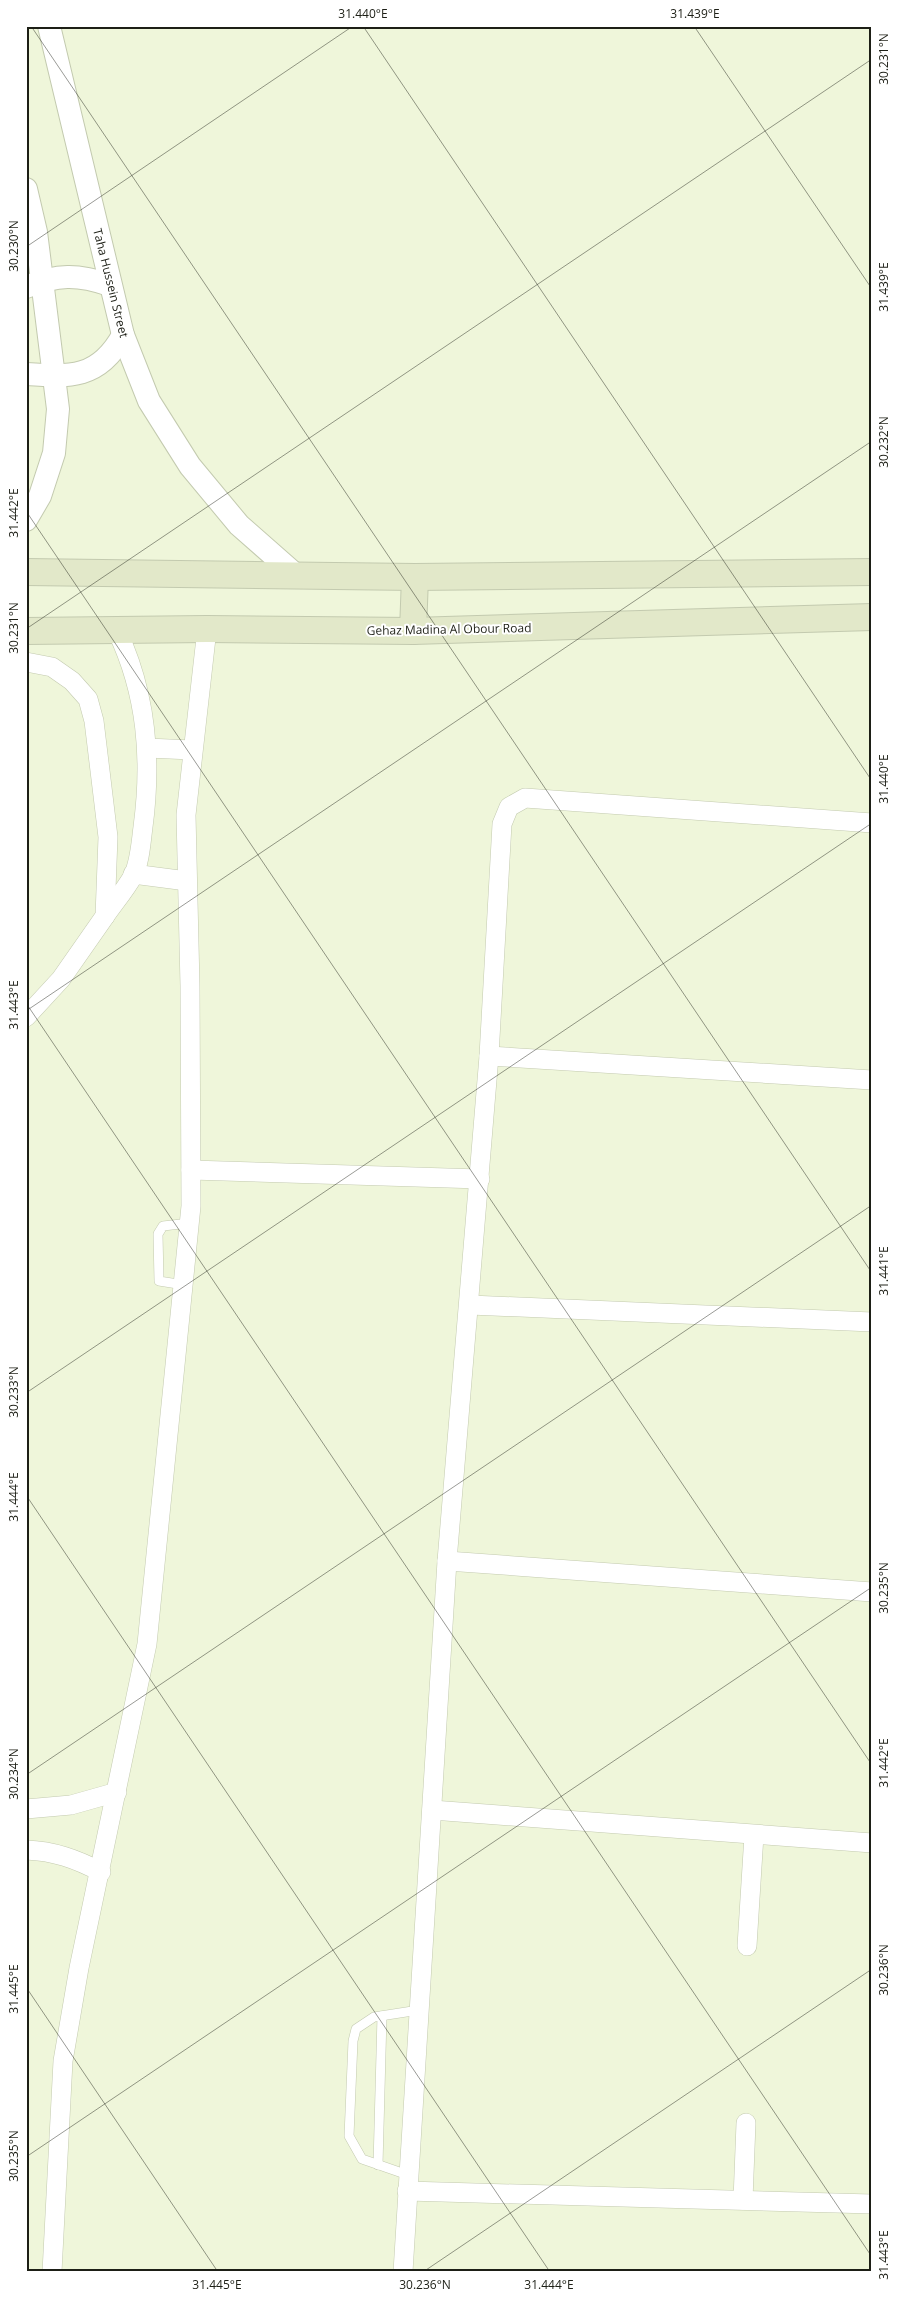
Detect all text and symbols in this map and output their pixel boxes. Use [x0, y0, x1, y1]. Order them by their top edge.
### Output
text: 31.440°E [338, 5, 388, 22]
text: 31.439°E [670, 5, 720, 22]
text: 30.231°N [875, 33, 892, 85]
text: 30.230°N [5, 220, 22, 272]
street label: Taha Hussein Street [89, 227, 133, 339]
text: 31.439°E [875, 262, 892, 312]
text: 30.232°N [875, 416, 892, 468]
text: 31.442°E [5, 488, 22, 538]
text: 30.231°N [5, 602, 22, 654]
street label: Gehaz Madina Al Obour Road [366, 619, 532, 639]
text: 31.440°E [875, 754, 892, 804]
text: 31.443°E [5, 980, 22, 1030]
text: 31.441°E [875, 1246, 892, 1296]
text: 30.233°N [5, 1366, 22, 1418]
text: 31.444°E [5, 1472, 22, 1522]
text: 30.235°N [875, 1562, 892, 1614]
text: 31.442°E [875, 1738, 892, 1788]
text: 30.234°N [5, 1748, 22, 1800]
text: 30.236°N [875, 1944, 892, 1996]
text: 31.445°E [5, 1964, 22, 2014]
text: 30.235°N [5, 2130, 22, 2182]
text: 31.443°E [875, 2230, 892, 2280]
text: 31.445°E [192, 2276, 242, 2293]
text: 30.236°N [399, 2276, 451, 2293]
text: 31.444°E [524, 2276, 574, 2293]

